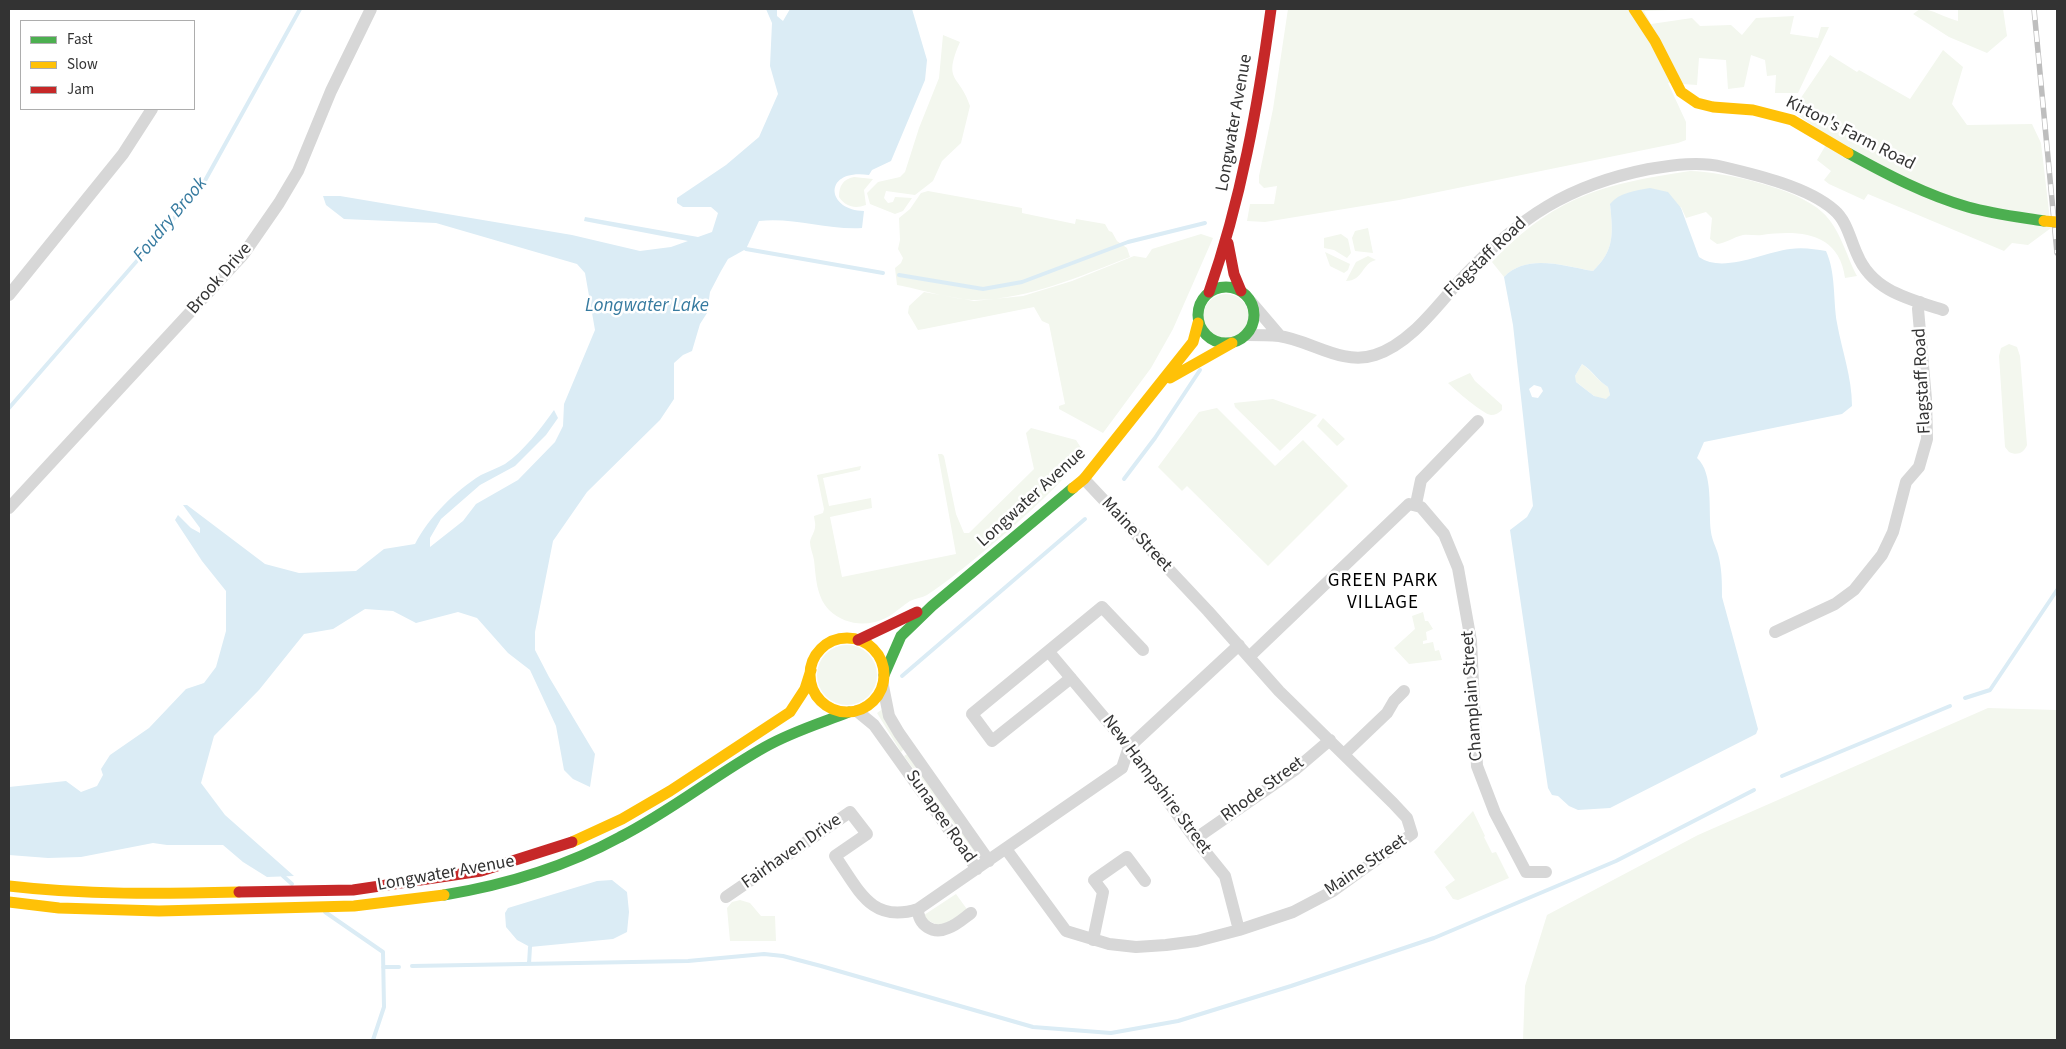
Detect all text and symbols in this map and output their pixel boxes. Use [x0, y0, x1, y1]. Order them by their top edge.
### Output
legend [20, 20, 195, 110]
text: Fast [67, 29, 93, 50]
street label: Longwater Avenue [1212, 53, 1258, 193]
text: Slow [67, 54, 98, 75]
text: Jam [67, 79, 94, 100]
street label: Kirton's Farm Road [1782, 92, 1918, 176]
water label: Foudry Brook [129, 173, 213, 267]
street label: Flagstaff Road [1440, 213, 1532, 303]
street label: Brook Drive [183, 239, 257, 319]
water label: Longwater Lake [585, 296, 709, 318]
street label: Flagstaff Road [1909, 327, 1937, 435]
street label: Longwater Avenue [973, 444, 1091, 552]
street label: Maine Street [1096, 493, 1176, 577]
district label: GREEN PARK VILLAGE [1326, 571, 1440, 615]
street label: Champlain Street [1458, 630, 1488, 762]
street label: New Hampshire Street [1097, 711, 1215, 859]
street label: Rhode Street [1217, 753, 1309, 827]
street label: Sunapee Road [900, 766, 980, 868]
street label: Fairhaven Drive [738, 810, 846, 894]
street label: Maine Street [1321, 831, 1411, 901]
street label: Longwater Avenue [376, 851, 516, 897]

